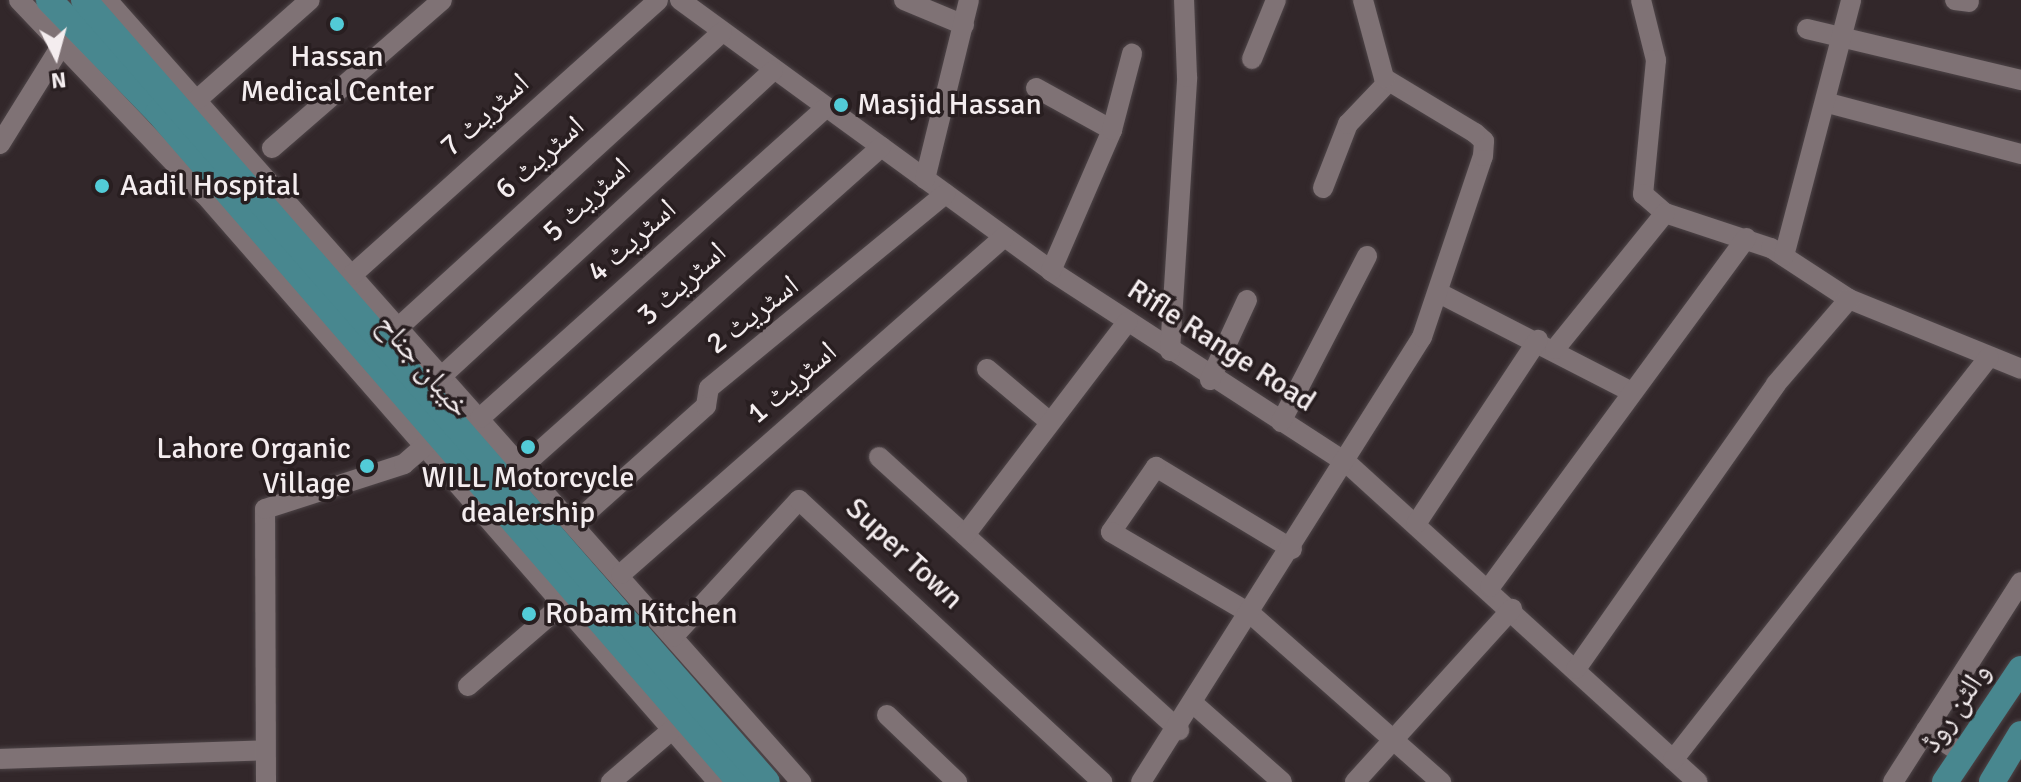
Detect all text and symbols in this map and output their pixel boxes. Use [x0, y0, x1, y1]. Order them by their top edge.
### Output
marker: Hassan Medical Center [326, 13, 348, 35]
north arrow [16, 16, 96, 96]
place label: Hassan Medical Center [240, 39, 434, 110]
text: N [50, 66, 68, 95]
street label: اسٹریٹ 7 [433, 66, 537, 164]
place label: Masjid Hassan [857, 87, 1042, 123]
marker: Masjid Hassan [832, 96, 850, 114]
street label: اسٹریٹ 6 [488, 109, 592, 207]
street label: اسٹریٹ 5 [535, 150, 639, 250]
place label: Aadil Hospital [120, 168, 300, 204]
marker: Aadil Hospital [91, 175, 113, 197]
street label: اسٹریٹ 4 [580, 192, 684, 290]
street label: اسٹریٹ 3 [630, 235, 734, 333]
street label: اسٹریٹ 2 [700, 268, 806, 362]
street label: Rifle Range Road [1120, 272, 1322, 420]
street label: خیبان جناح [368, 307, 478, 425]
street label: اسٹریٹ 1 [740, 334, 844, 432]
place label: Lahore Organic Village [156, 431, 351, 502]
marker: WILL Motorcycle dealership [519, 438, 537, 456]
marker: Lahore Organic Village [358, 457, 376, 475]
place label: WILL Motorcycle dealership [422, 460, 634, 530]
street label: Super Town [838, 491, 970, 617]
place label: Robam Kitchen [545, 596, 738, 632]
marker: Robam Kitchen [520, 605, 538, 623]
street label: والٹن روڈ [1913, 656, 1999, 760]

